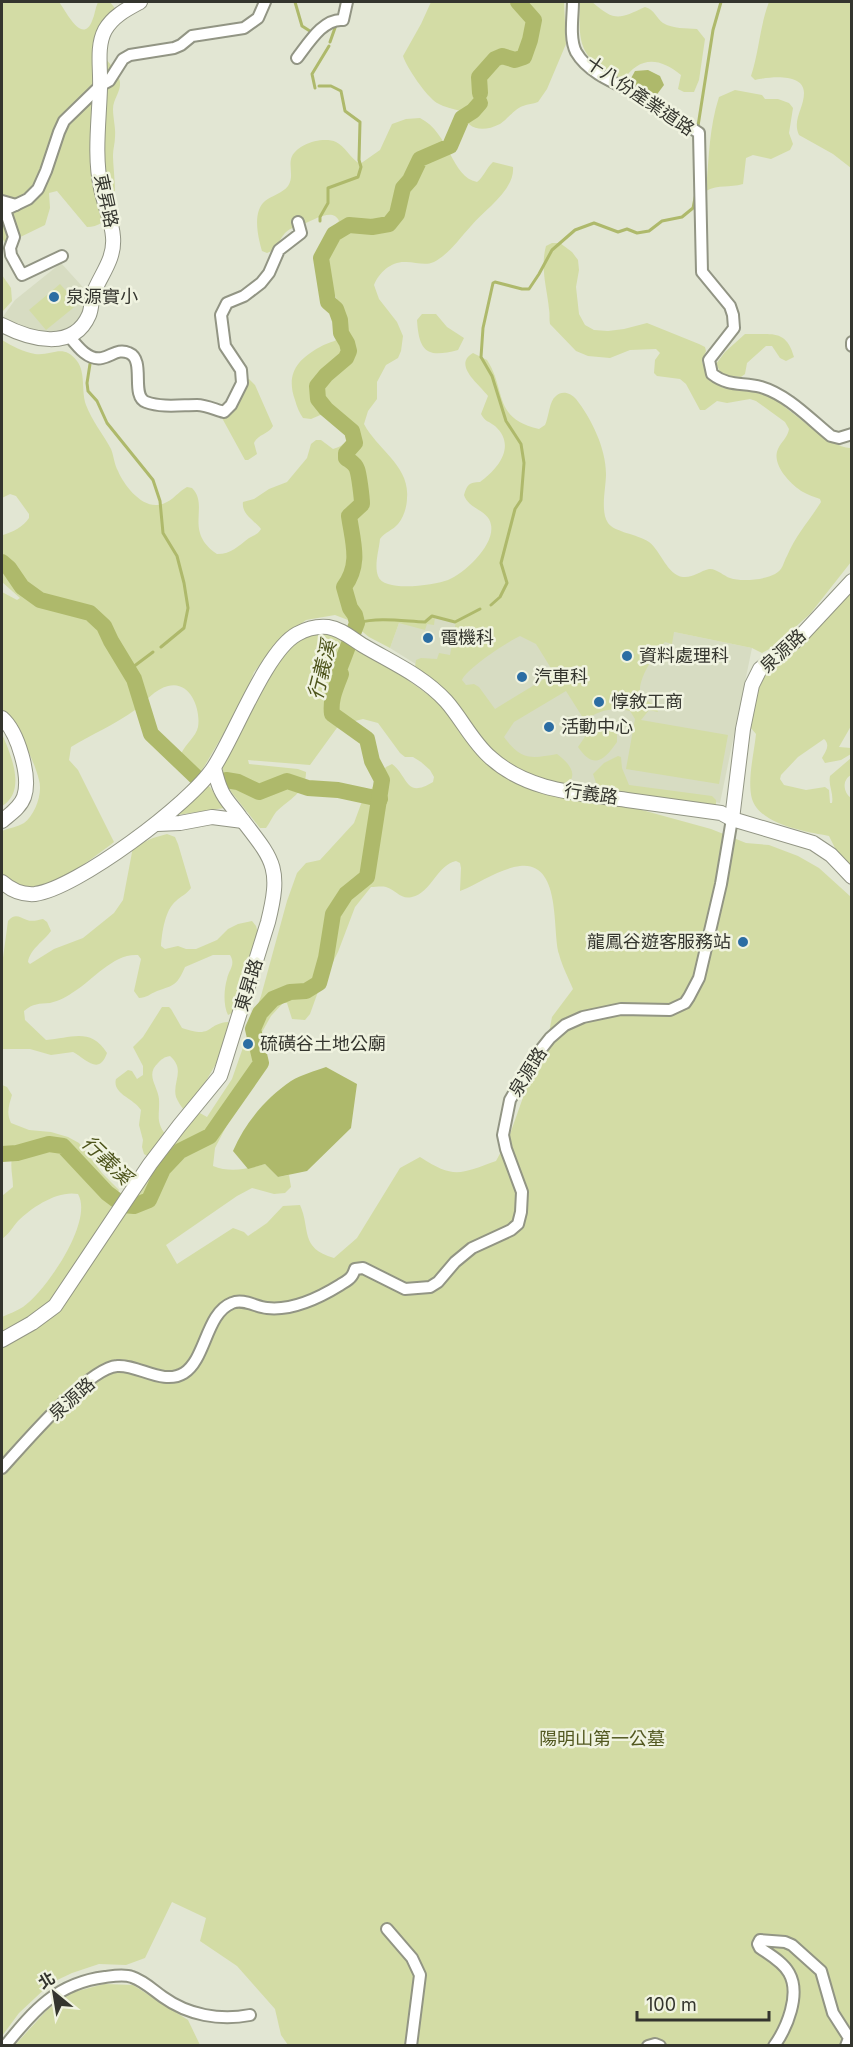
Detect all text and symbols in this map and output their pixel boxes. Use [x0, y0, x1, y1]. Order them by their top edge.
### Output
street label: 十八份產業道路 [582, 52, 698, 140]
street label: 東昇路 [91, 172, 122, 229]
place label: 泉源實小 [66, 286, 138, 307]
marker: 泉源實小 [47, 290, 61, 304]
street label: 泉源路 [756, 625, 810, 677]
place label: 電機科 [440, 627, 494, 648]
marker: 電機科 [421, 631, 435, 645]
water label: 行義溪 [303, 635, 342, 702]
place label: 資料處理科 [639, 645, 729, 666]
marker: 資料處理科 [620, 649, 634, 663]
place label: 汽車科 [534, 666, 588, 687]
marker: 汽車科 [515, 670, 529, 684]
place label: 惇敘工商 [611, 691, 683, 712]
marker: 惇敘工商 [592, 695, 606, 709]
place label: 活動中心 [561, 716, 633, 737]
marker: 活動中心 [542, 720, 556, 734]
street label: 行義路 [563, 779, 619, 808]
place label: 龍鳳谷遊客服務站 [587, 931, 731, 952]
marker: 龍鳳谷遊客服務站 [736, 935, 750, 949]
street label: 東昇路 [231, 956, 266, 1014]
place label: 硫磺谷土地公廟 [260, 1033, 386, 1054]
marker: 硫磺谷土地公廟 [241, 1037, 255, 1051]
street label: 泉源路 [504, 1043, 551, 1100]
water label: 行義溪 [77, 1131, 139, 1192]
street label: 泉源路 [45, 1373, 99, 1424]
park label: 陽明山第一公墓 [539, 1728, 665, 1749]
north arrow [24, 1963, 84, 2023]
text: 北 [35, 1967, 58, 1993]
scale bar [637, 1984, 769, 2022]
text: 100 m [646, 1994, 697, 2015]

